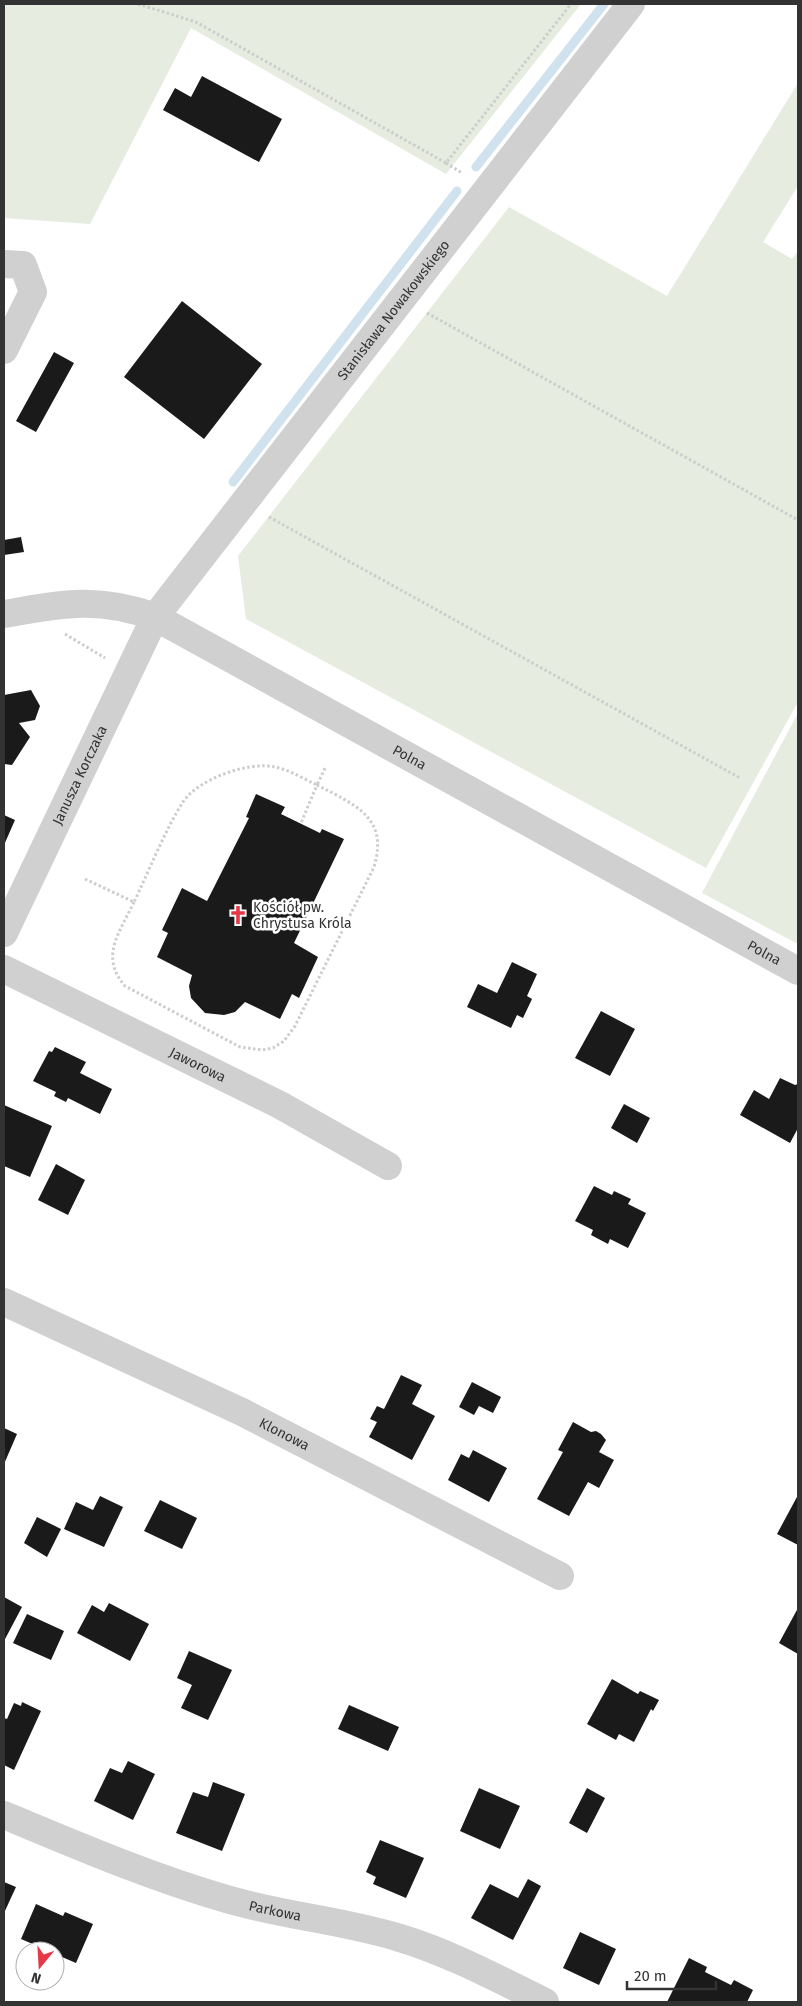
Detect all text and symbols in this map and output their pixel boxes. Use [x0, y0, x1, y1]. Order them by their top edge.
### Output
street label: Stanisława Nowakowskiego [334, 237, 454, 384]
street label: Janusza Korczaka [49, 723, 111, 828]
street label: Polna [390, 742, 429, 774]
place label: Kościół pw. Chrystusa Króla [253, 899, 352, 932]
church icon: Kościół pw. Chrystusa Króla [227, 904, 249, 926]
street label: Polna [744, 937, 784, 969]
street label: Jaworowa [167, 1044, 229, 1086]
street label: Klonowa [256, 1414, 312, 1454]
street label: Parkowa [247, 1897, 303, 1925]
north arrow [15, 1941, 65, 1991]
scale bar [627, 1958, 716, 1990]
text: 20 m [634, 1967, 667, 1985]
text: N [29, 1968, 43, 1987]

